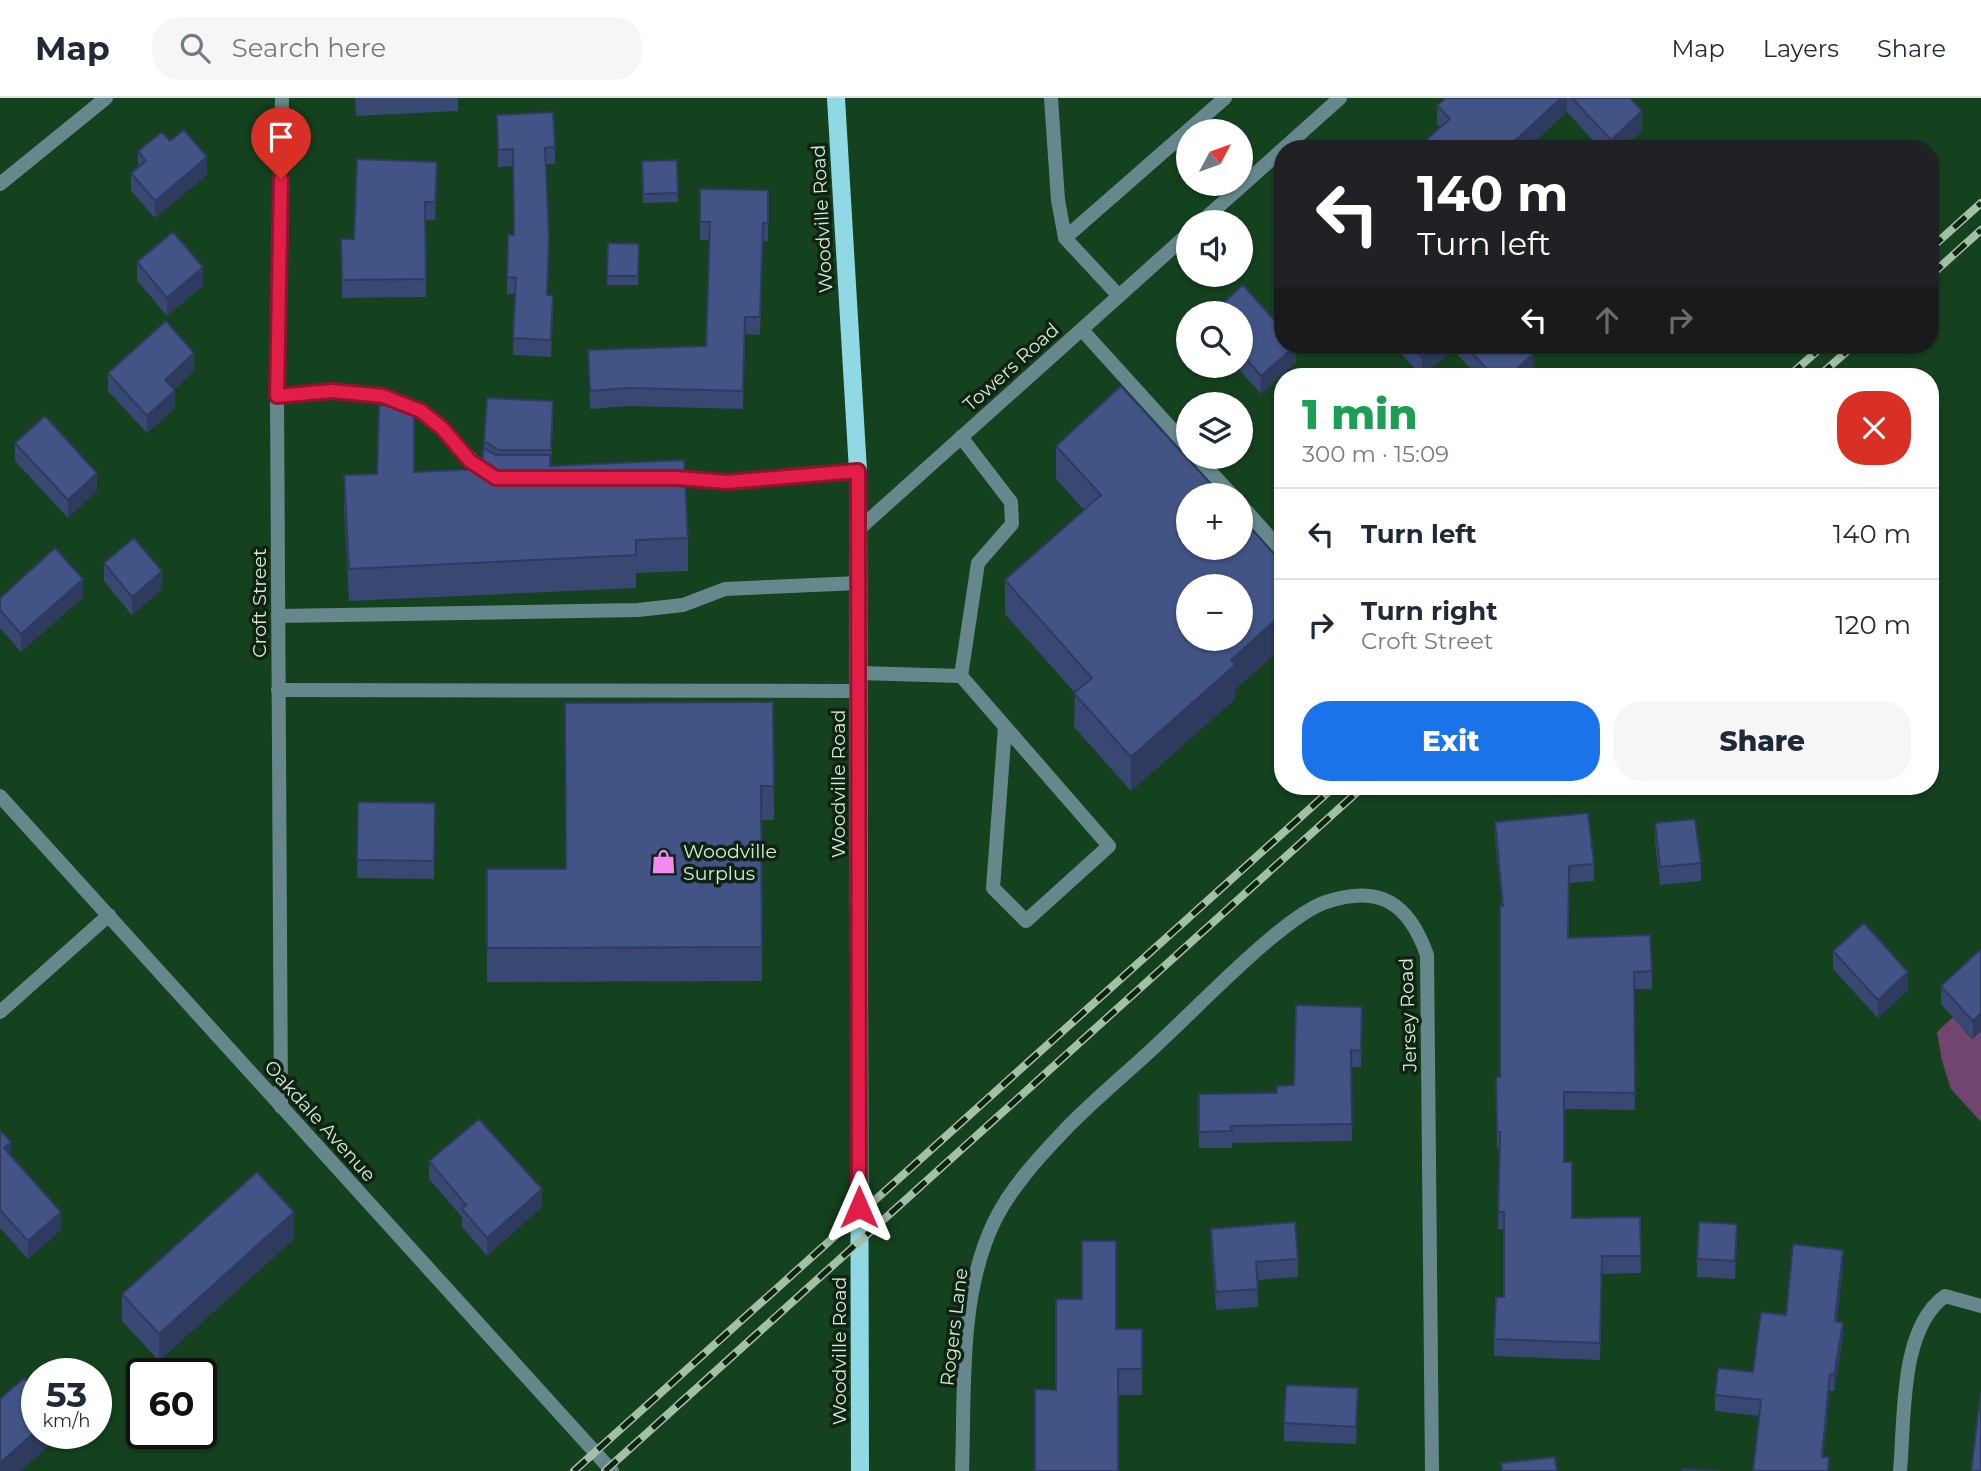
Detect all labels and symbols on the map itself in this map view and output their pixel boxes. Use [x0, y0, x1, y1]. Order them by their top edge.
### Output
pin [251, 107, 311, 179]
north arrow [1176, 119, 1253, 196]
street label: Woodville Road [807, 144, 837, 294]
street label: Towers Road [958, 318, 1064, 416]
street label: Croft Street [248, 548, 271, 658]
street label: Woodville Road [827, 710, 850, 858]
place label: Woodville Surplus [683, 840, 777, 885]
shop icon: Woodville Surplus [649, 848, 677, 876]
street label: Jersey Road [1395, 958, 1422, 1073]
street label: Oakdale Avenue [259, 1056, 381, 1186]
position arrow [822, 1170, 896, 1244]
street label: Rogers Lane [935, 1267, 973, 1387]
street label: Woodville Road [828, 1277, 851, 1425]
speed limit sign: 60 [126, 1358, 217, 1449]

